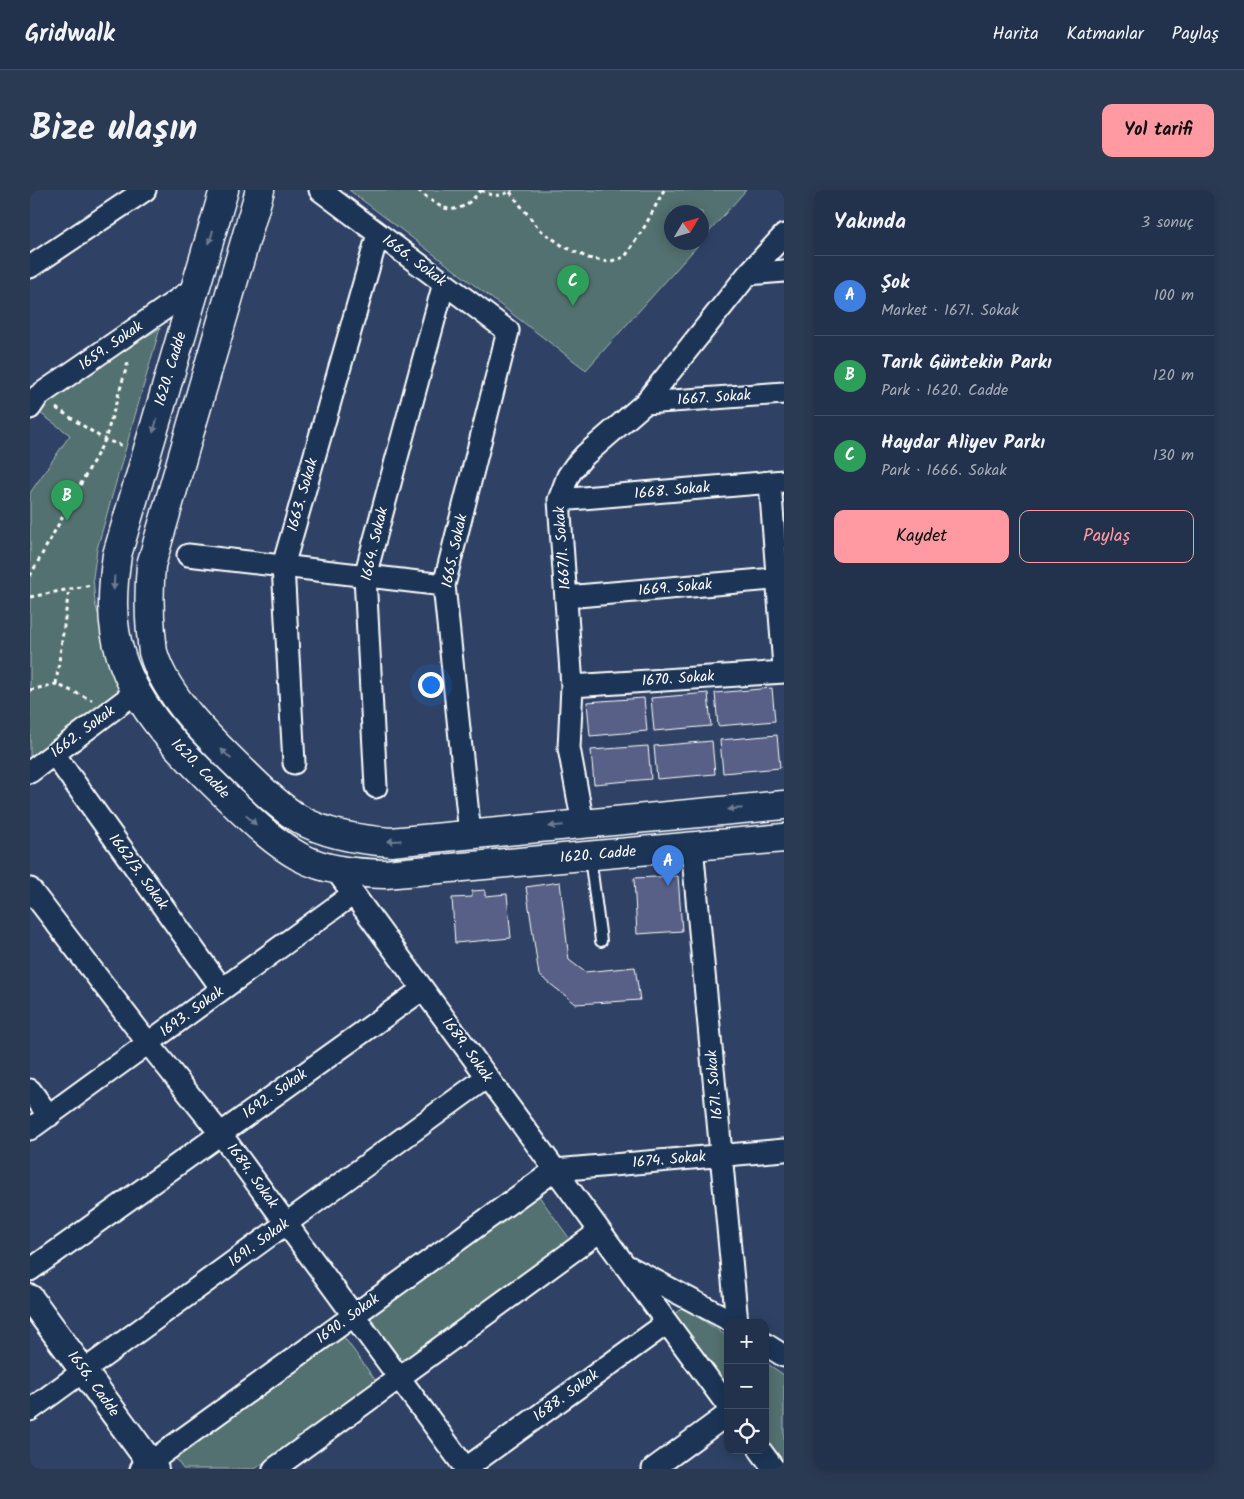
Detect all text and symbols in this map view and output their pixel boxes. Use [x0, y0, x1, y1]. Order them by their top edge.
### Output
text: Gridwalk [25, 15, 115, 54]
text: Harita [992, 20, 1039, 49]
text: Katmanlar [1067, 20, 1144, 49]
text: Paylaş [1172, 20, 1219, 49]
text: Bize ulaşın [30, 102, 197, 158]
button: Yol tarifi [1102, 104, 1214, 157]
north arrow [664, 205, 709, 250]
text: Yakında [834, 206, 906, 239]
text: 3 sonuç [1141, 210, 1194, 235]
one-way arrow [206, 229, 214, 244]
street label: 1666. Sokak [377, 229, 452, 294]
pin: C [557, 265, 589, 306]
text: Şok [881, 268, 909, 298]
text: A [845, 283, 855, 308]
text: 100 m [1154, 283, 1194, 308]
text: Market · 1671. Sokak [881, 298, 1019, 323]
street label: 1659. Sokak [74, 314, 149, 377]
street label: 1620. Cadde [148, 329, 194, 409]
text: Tarık Güntekin Parkı [881, 348, 1052, 378]
text: B [845, 363, 855, 388]
text: 120 m [1153, 363, 1194, 388]
text: Park · 1620. Cadde [881, 378, 1008, 403]
street label: 1667. Sokak [676, 383, 753, 413]
one-way arrow [150, 419, 158, 434]
text: Haydar Aliyev Parkı [881, 428, 1045, 458]
text: C [845, 443, 855, 468]
text: 130 m [1153, 443, 1194, 468]
street label: 1663. Sokak [281, 455, 325, 535]
text: Park · 1666. Sokak [881, 458, 1007, 483]
street label: 1668. Sokak [633, 476, 712, 506]
pin: B [51, 480, 83, 521]
street label: 1664. Sokak [355, 504, 395, 583]
street label: 1667/1. Sokak [548, 504, 578, 591]
button: Kaydet [834, 510, 1009, 563]
button: Paylaş [1019, 510, 1194, 563]
street label: 1665. Sokak [435, 511, 475, 590]
street label: 1669. Sokak [637, 573, 714, 603]
one-way arrow [109, 575, 117, 591]
street label: 1670. Sokak [641, 664, 716, 694]
your location [418, 672, 444, 698]
street label: 1662. Sokak [46, 699, 121, 764]
street label: 1620. Cadde [165, 733, 235, 805]
one-way arrow [220, 748, 232, 760]
one-way arrow [727, 806, 743, 814]
one-way arrow [244, 814, 257, 825]
one-way arrow [548, 822, 564, 830]
street label: 1662/3. Sokak [102, 829, 175, 916]
one-way arrow [386, 838, 402, 846]
street label: 1620. Cadde [559, 840, 637, 870]
pin: A [652, 845, 684, 886]
street label: 1693. Sokak [155, 980, 230, 1044]
street label: 1689. Sokak [435, 1013, 499, 1088]
street label: 1671. Sokak [700, 1048, 730, 1121]
street label: 1692. Sokak [238, 1062, 313, 1125]
street label: 1684. Sokak [220, 1138, 285, 1214]
street label: 1674. Sokak [631, 1145, 708, 1175]
street label: 1691. Sokak [223, 1212, 295, 1273]
street label: 1690. Sokak [311, 1287, 385, 1350]
map controls [724, 1319, 769, 1454]
button: + [724, 1319, 769, 1364]
street label: 1656. Cadde [61, 1346, 125, 1422]
street label: 1688. Sokak [528, 1363, 605, 1428]
button: − [724, 1364, 769, 1409]
button: locate [724, 1409, 769, 1454]

